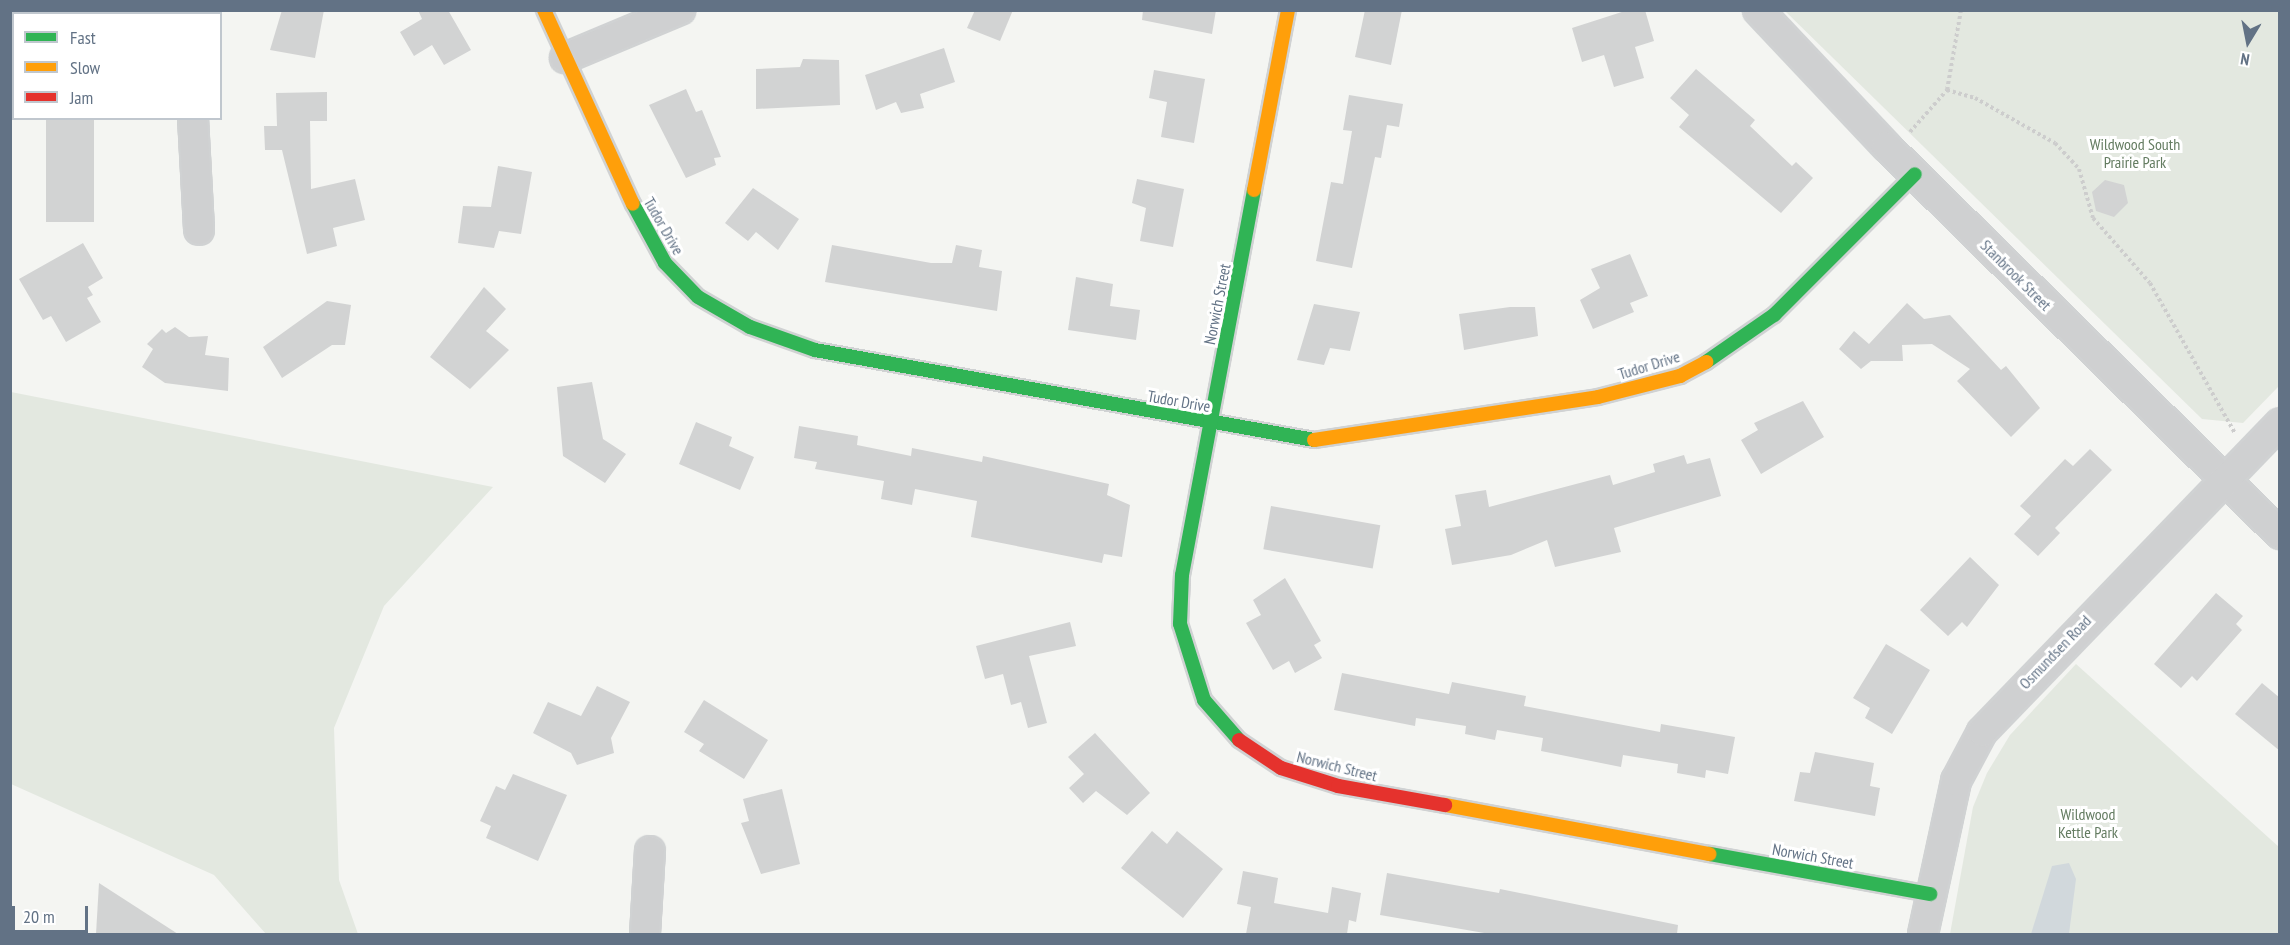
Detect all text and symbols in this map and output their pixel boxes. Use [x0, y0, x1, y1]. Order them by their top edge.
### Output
legend [12, 12, 222, 120]
north arrow [2218, 12, 2278, 72]
text: Fast [70, 26, 96, 49]
text: N [2239, 49, 2251, 70]
text: Slow [70, 56, 100, 79]
text: Jam [70, 86, 93, 109]
park label: Wildwood South Prairie Park [2090, 134, 2180, 172]
street label: Tudor Drive [640, 194, 688, 258]
street label: Stanbrook Street [1976, 235, 2056, 315]
street label: Norwich Street [1200, 262, 1234, 346]
street label: Tudor Drive [1616, 347, 1682, 383]
street label: Tudor Drive [1146, 386, 1212, 416]
street label: Osmundsen Road [2015, 611, 2095, 693]
street label: Norwich Street [1295, 747, 1379, 785]
park label: Wildwood Kettle Park [2058, 804, 2118, 842]
street label: Norwich Street [1771, 839, 1855, 873]
scale bar [15, 894, 92, 932]
text: 20 m [23, 905, 55, 928]

